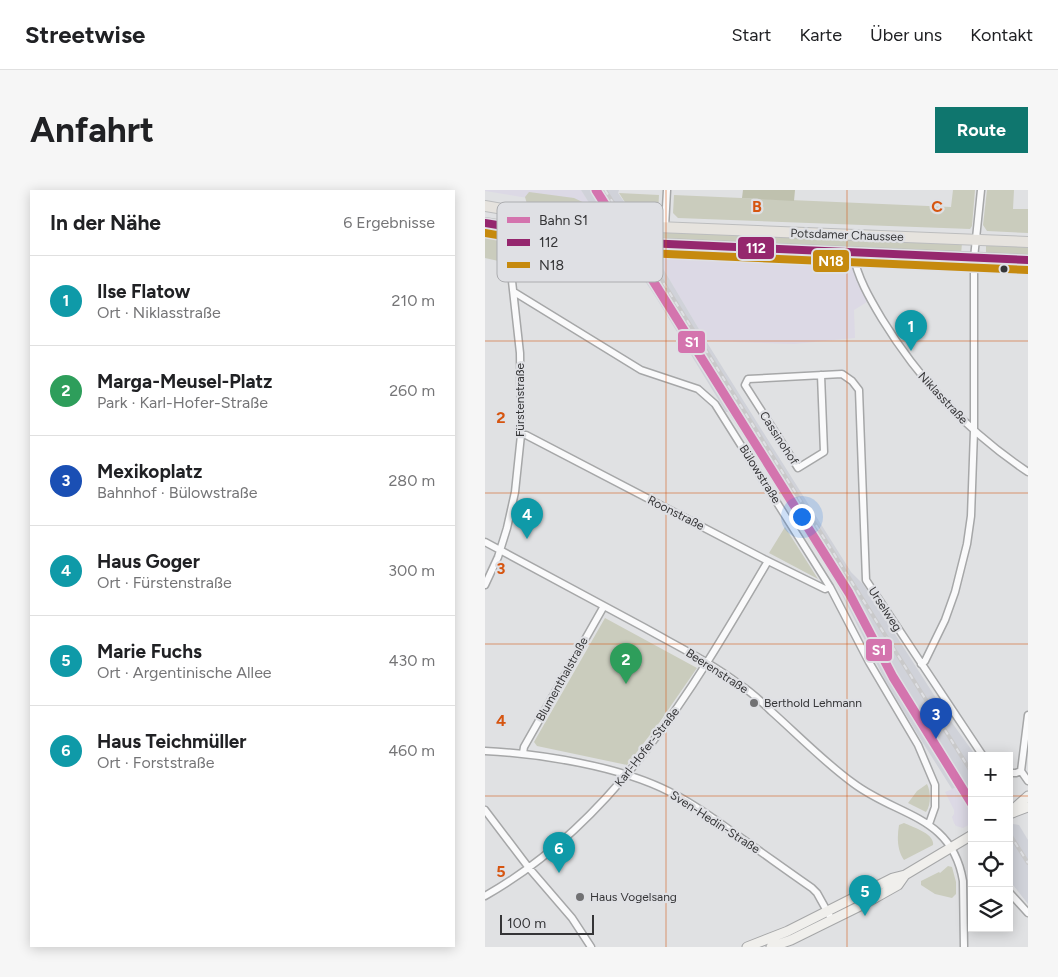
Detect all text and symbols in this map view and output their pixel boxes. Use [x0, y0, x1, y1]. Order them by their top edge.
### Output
text: Streetwise [25, 20, 145, 49]
text: Start [732, 24, 771, 46]
text: Karte [799, 24, 842, 46]
text: Über uns [870, 24, 942, 46]
text: Kontakt [970, 24, 1033, 46]
button: Route [935, 107, 1028, 153]
text: Anfahrt [30, 109, 154, 151]
text: B [752, 197, 762, 216]
text: C [931, 197, 943, 216]
legend [497, 202, 663, 282]
text: In der Nähe [50, 210, 161, 235]
text: Bahn S1 [539, 212, 588, 229]
text: 6 Ergebnisse [343, 213, 435, 232]
street label: Potsdamer Chaussee [790, 226, 904, 244]
text: 112 [539, 234, 558, 251]
line badge: 112 [737, 236, 775, 260]
text: 112 [746, 240, 766, 257]
line badge: N18 [812, 249, 850, 273]
text: N18 [818, 253, 844, 270]
text: N18 [539, 257, 564, 274]
unlabelled marker [999, 264, 1009, 274]
text: Ilse Flatow [97, 280, 190, 303]
text: 1 [63, 291, 69, 310]
text: 210 m [392, 291, 435, 310]
text: Ort · Niklasstraße [97, 303, 221, 322]
pin: 1 [895, 310, 927, 351]
line badge: S1 [677, 330, 706, 354]
text: S1 [685, 334, 699, 351]
street label: Fürstenstraße [513, 362, 527, 437]
street label: Niklasstraße [915, 369, 971, 427]
text: Marga-Meusel-Platz [97, 370, 272, 393]
text: 2 [61, 381, 71, 400]
text: 260 m [389, 381, 435, 400]
text: Park · Karl-Hofer-Straße [97, 393, 268, 412]
text: 2 [496, 408, 506, 427]
street label: Cassinohof [757, 409, 802, 468]
street label: Bülowstraße [736, 442, 784, 506]
text: Mexikoplatz [97, 460, 202, 483]
text: 3 [62, 471, 70, 490]
text: 280 m [388, 471, 435, 490]
text: Bahnhof · Bülowstraße [97, 483, 258, 502]
street label: Roonstraße [645, 493, 707, 533]
pin: 4 [511, 498, 543, 539]
your location [789, 504, 815, 530]
text: Haus Goger [97, 550, 200, 573]
text: 3 [497, 559, 506, 578]
text: 4 [61, 561, 71, 580]
text: 300 m [388, 561, 435, 580]
text: Ort · Fürstenstraße [97, 573, 232, 592]
street label: Urselweg [865, 584, 905, 634]
street label: Blumenthalstraße [533, 634, 591, 723]
line badge: S1 [865, 638, 893, 662]
text: Marie Fuchs [97, 640, 202, 663]
text: S1 [872, 642, 886, 659]
pin: 2 [610, 643, 642, 684]
street label: Beerenstraße [683, 646, 751, 697]
text: 5 [61, 651, 71, 670]
text: 430 m [389, 651, 435, 670]
text: Ort · Argentinische Allee [97, 663, 272, 682]
place label: Berthold Lehmann [764, 696, 862, 710]
marker: Berthold Lehmann [748, 697, 760, 709]
pin: 3 [920, 698, 952, 739]
street label: Karl-Hofer-Straße [612, 704, 682, 789]
text: 4 [496, 711, 506, 730]
text: Haus Teichmüller [97, 730, 247, 753]
text: 6 [61, 741, 71, 760]
text: 460 m [388, 741, 435, 760]
map controls [968, 752, 1013, 932]
button: + [968, 752, 1013, 797]
text: Ort · Forststraße [97, 753, 214, 772]
street label: Sven-Hedin-Straße [667, 788, 763, 856]
button: − [968, 797, 1013, 842]
pin: 6 [543, 832, 575, 873]
button: locate [968, 842, 1013, 887]
text: 5 [496, 862, 506, 881]
pin: 5 [849, 875, 881, 916]
button: layers [968, 887, 1013, 932]
place label: Haus Vogelsang [590, 890, 677, 904]
marker: Haus Vogelsang [574, 891, 586, 903]
scale bar [500, 912, 594, 935]
text: 100 m [507, 915, 546, 932]

